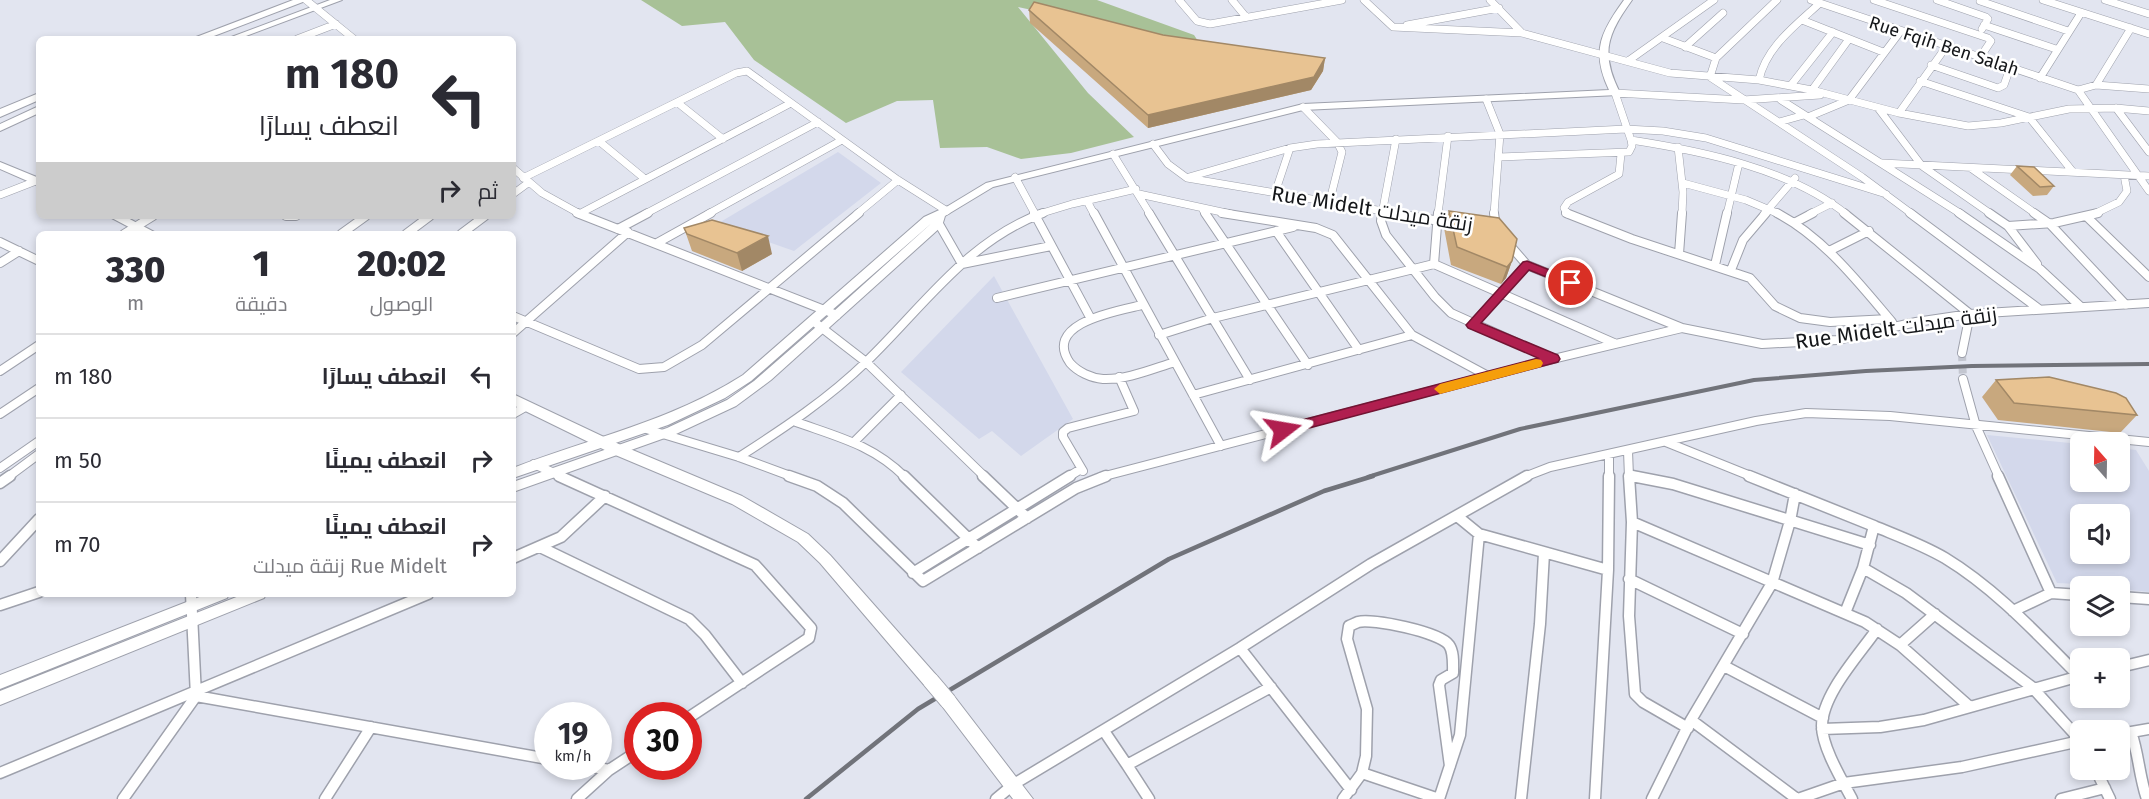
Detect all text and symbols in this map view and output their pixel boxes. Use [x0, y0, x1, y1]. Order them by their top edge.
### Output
street label: Rue Fqih Ben Salah [1866, 11, 2022, 81]
text: 180 m [285, 49, 399, 99]
icon: left [420, 60, 498, 138]
text: انعطف يسارًا [259, 110, 399, 142]
icon: right [433, 174, 466, 207]
text: ثم [478, 178, 498, 205]
street label: Rue Midelt زنقة ميدلت [1269, 180, 1475, 238]
text: 1 [253, 242, 270, 286]
text: 20:02 [357, 242, 446, 286]
text: 330 [106, 248, 165, 292]
pin [1545, 257, 1596, 308]
icon: arrive [1554, 266, 1587, 299]
text: m [127, 291, 144, 315]
text: دقيقة [235, 292, 287, 316]
text: الوصول [370, 292, 434, 316]
street label: Rue Midelt زنقة ميدلت [1793, 301, 1999, 355]
icon: left [465, 360, 498, 393]
text: 180 m [54, 363, 113, 390]
text: انعطف يسارًا [322, 363, 447, 390]
position arrow [1251, 398, 1315, 462]
north arrow [2070, 432, 2130, 492]
map controls [2070, 432, 2130, 780]
icon: right [465, 444, 498, 477]
text: 50 m [54, 447, 102, 474]
text: انعطف يمينًا [325, 447, 447, 474]
button: sound [2070, 504, 2130, 564]
text: انعطف يمينًا [325, 513, 447, 540]
icon: right [465, 528, 498, 561]
text: 70 m [54, 531, 100, 558]
text: Rue Midelt زنقة ميدلت [253, 554, 447, 578]
button: layers [2070, 576, 2130, 636]
button: + [2070, 648, 2130, 708]
speed limit sign: 30 [624, 702, 702, 780]
text: 19 [558, 716, 588, 752]
button: − [2070, 720, 2130, 780]
text: km/h [554, 747, 592, 765]

